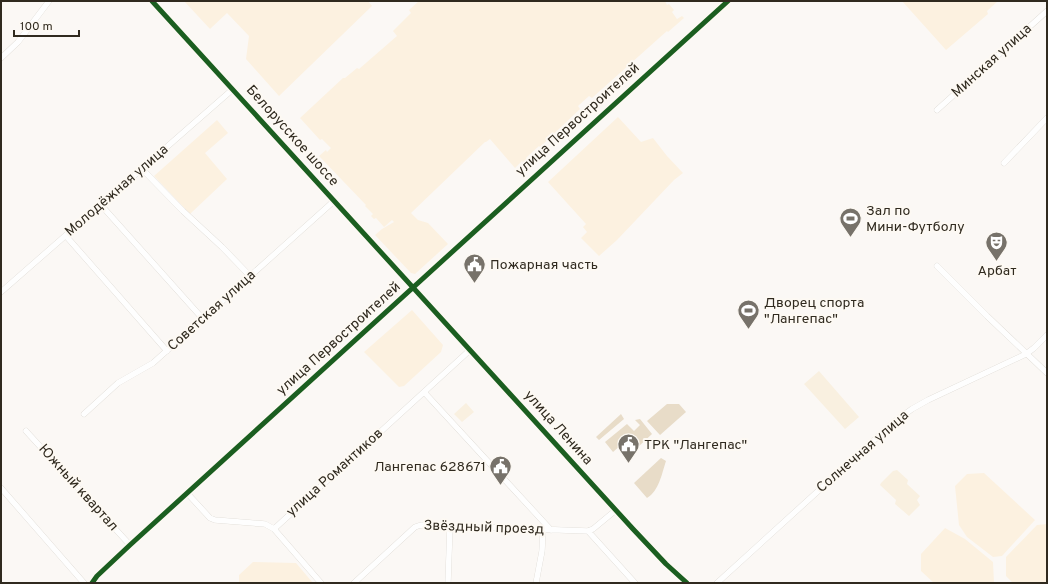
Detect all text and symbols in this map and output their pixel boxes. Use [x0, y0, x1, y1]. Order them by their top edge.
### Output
scale bar [14, 12, 79, 38]
text: 100 m [20, 19, 53, 35]
street label: Минская улица [948, 21, 1036, 101]
street label: улица Первостроителей [513, 60, 643, 180]
street label: Белорусское шоссе [242, 82, 342, 190]
street label: Молодёжная улица [62, 141, 172, 241]
place label: Зал по Мини-Футболу [866, 203, 965, 236]
sports icon: Зал по Мини-Футболу [838, 206, 864, 239]
theatre icon: Арбат [984, 230, 1010, 263]
public building icon: Пожарная часть [461, 252, 487, 285]
place label: Пожарная часть [490, 257, 598, 274]
place label: Арбат [977, 263, 1017, 280]
street label: Советская улица [164, 267, 260, 355]
street label: улица Первостроителей [274, 279, 404, 399]
place label: Дворец спорта "Лангепас" [764, 295, 864, 328]
sports icon: Дворец спорта "Лангепас" [735, 298, 761, 331]
street label: улица Ленина [520, 387, 596, 469]
street label: Солнечная улица [813, 407, 913, 497]
street label: улица Романтиков [283, 425, 387, 521]
public building icon: ТРК "Лангепас" [615, 432, 641, 465]
place label: ТРК "Лангепас" [644, 437, 747, 454]
street label: Южный квартал [34, 441, 122, 535]
public building icon: Лангепас 628671 [488, 454, 514, 487]
place label: Лангепас 628671 [374, 459, 486, 476]
street label: Звёздный проезд [423, 517, 545, 539]

